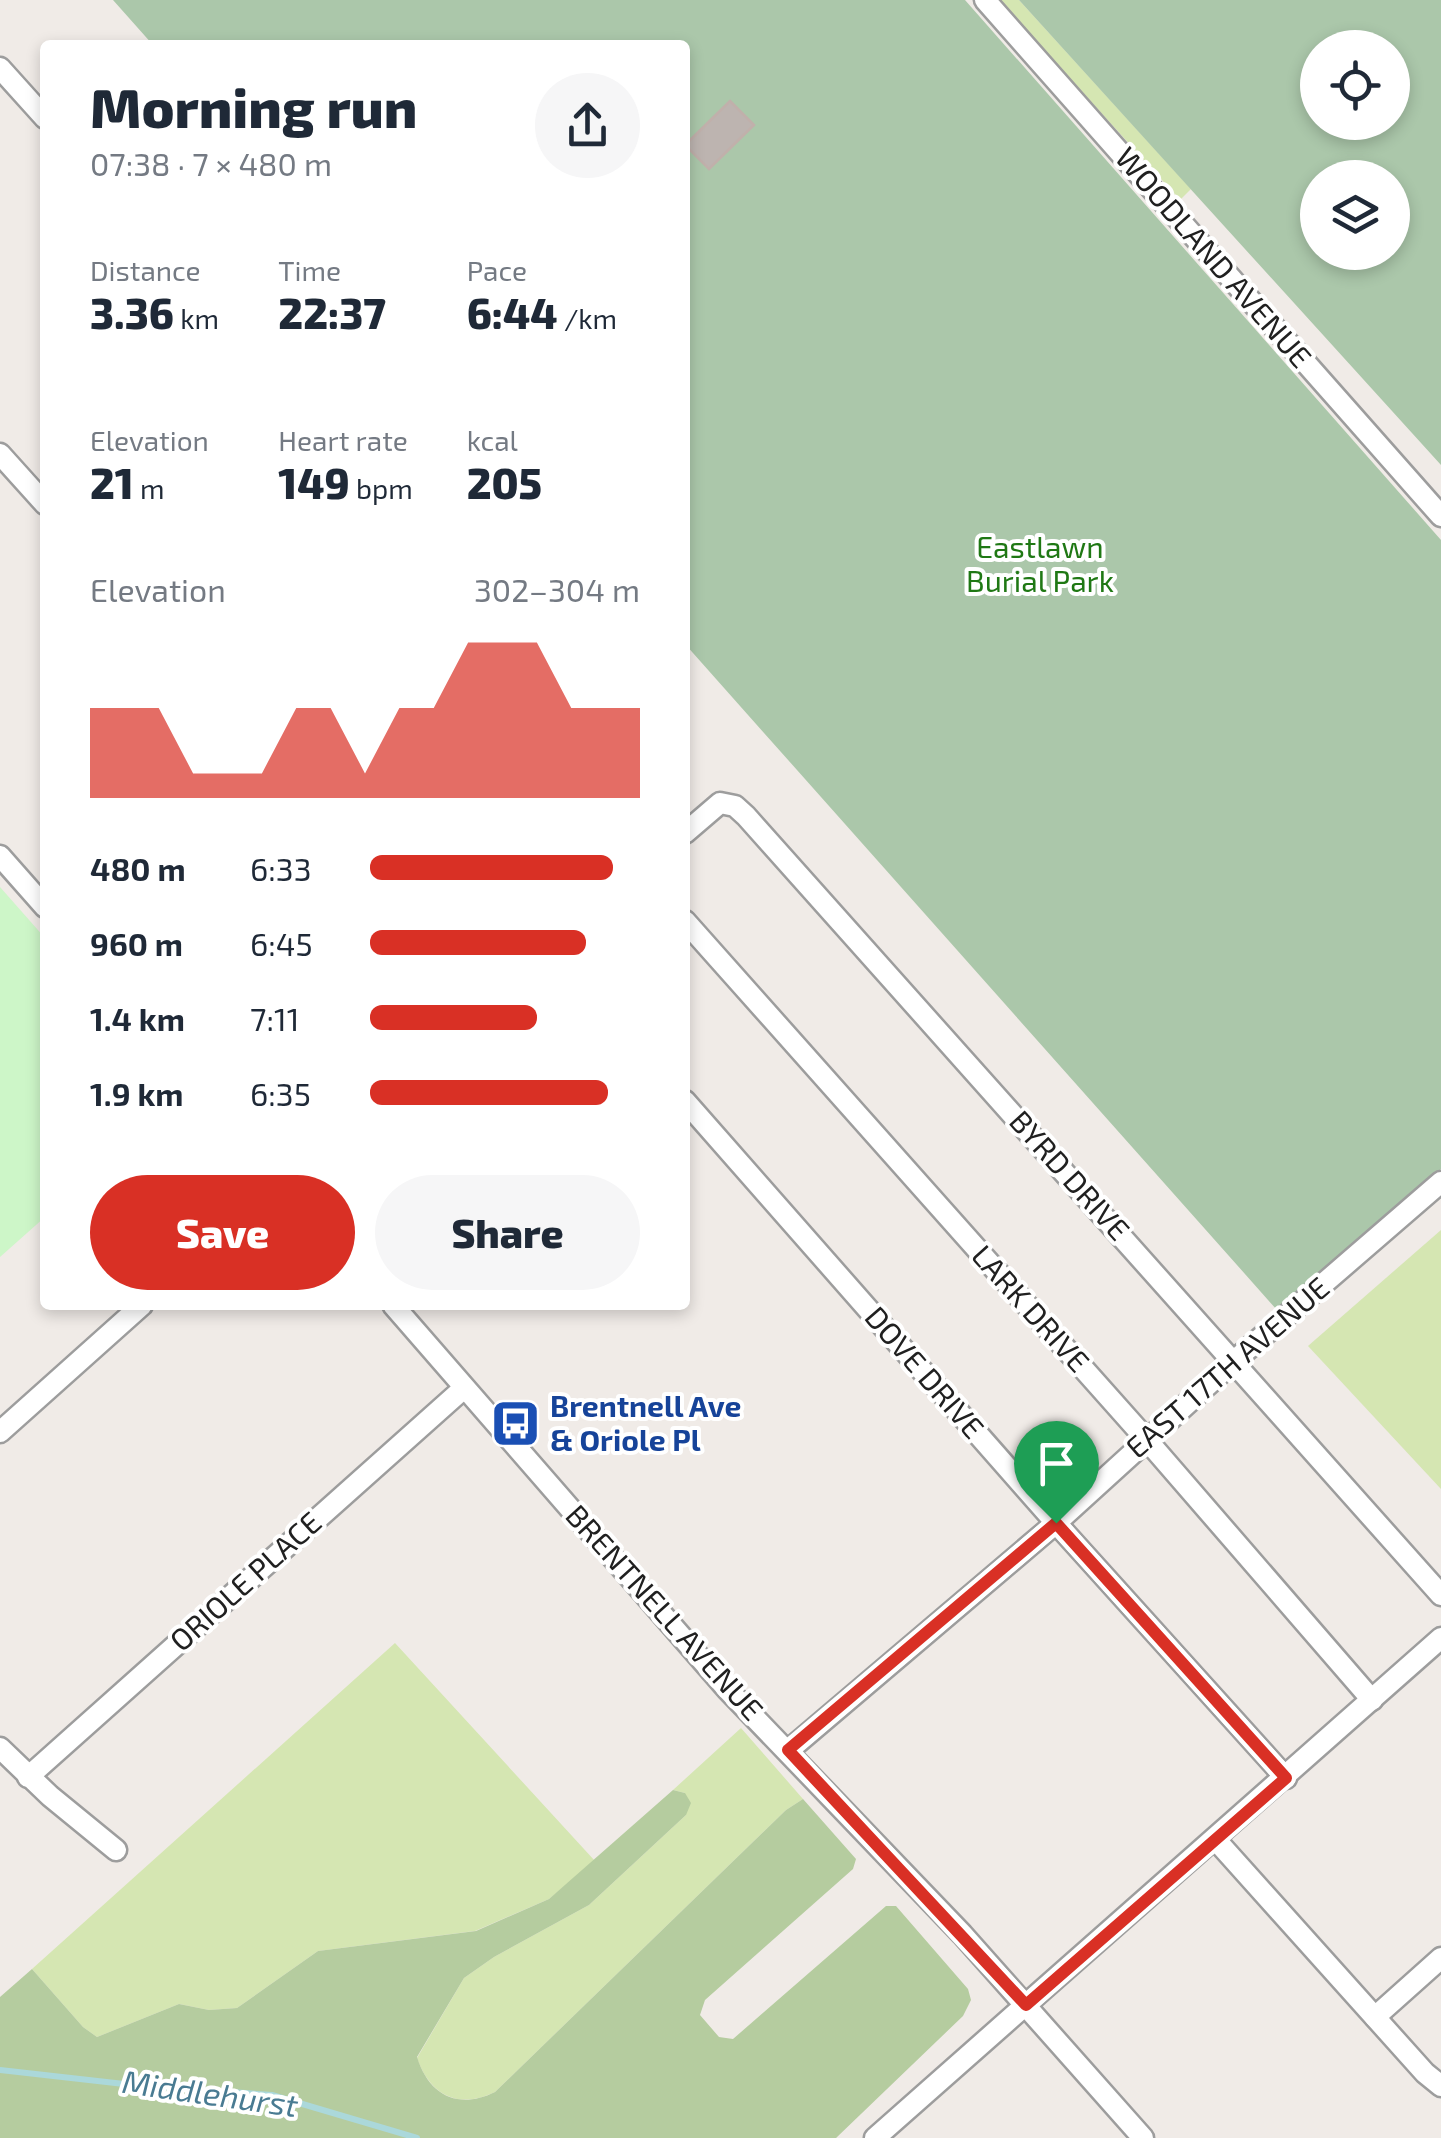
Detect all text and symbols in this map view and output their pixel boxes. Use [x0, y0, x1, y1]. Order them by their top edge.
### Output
map controls [1300, 30, 1410, 270]
button: locate [1300, 30, 1410, 140]
text: Morning run [90, 73, 418, 139]
button: share [535, 73, 640, 178]
street label: WOODLAND AVENUE [1109, 139, 1320, 374]
text: 07:38 · 7 × 480 m [90, 144, 332, 182]
button: layers [1300, 160, 1410, 270]
text: Distance [90, 253, 201, 287]
text: Time [278, 253, 341, 287]
text: Pace [467, 253, 527, 287]
text: 3.36 [90, 287, 174, 337]
text: 22:37 [278, 287, 386, 337]
text: 6:44 [467, 287, 558, 337]
text: km [174, 301, 219, 335]
text: /km [558, 301, 617, 335]
text: Elevation [90, 423, 209, 457]
text: Heart rate [278, 423, 408, 457]
text: kcal [467, 423, 518, 457]
text: 21 [90, 457, 134, 507]
text: 149 [278, 457, 350, 507]
text: 205 [467, 457, 542, 507]
text: m [134, 471, 165, 505]
text: bpm [350, 471, 413, 505]
park label: Eastlawn Burial Park [966, 528, 1114, 598]
text: Elevation [90, 570, 226, 608]
text: 302–304 m [474, 570, 640, 608]
text: 480 m [90, 849, 186, 887]
text: 6:33 [250, 849, 311, 887]
text: 960 m [90, 924, 183, 962]
text: 6:45 [250, 924, 313, 962]
text: 1.4 km [90, 999, 185, 1037]
text: 7:11 [250, 999, 299, 1037]
text: 1.9 km [90, 1074, 184, 1112]
text: 6:35 [250, 1074, 311, 1112]
street label: BYRD DRIVE [1003, 1102, 1138, 1247]
button: Save [90, 1175, 355, 1290]
button: Share [375, 1175, 640, 1290]
street label: LARK DRIVE [965, 1237, 1098, 1378]
street label: EAST 17TH AVENUE [1118, 1269, 1336, 1464]
street label: DOVE DRIVE [858, 1298, 993, 1445]
place label: Brentnell Ave & Oriole Pl [550, 1387, 741, 1457]
bus stop icon: Brentnell Ave & Oriole Pl [489, 1398, 541, 1450]
pin [1014, 1421, 1099, 1524]
icon: arrive [1029, 1436, 1084, 1491]
street label: BRENTNELL AVENUE [559, 1497, 772, 1727]
street label: ORIOLE PLACE [162, 1503, 328, 1658]
water label: Middlehurst [120, 2061, 301, 2123]

